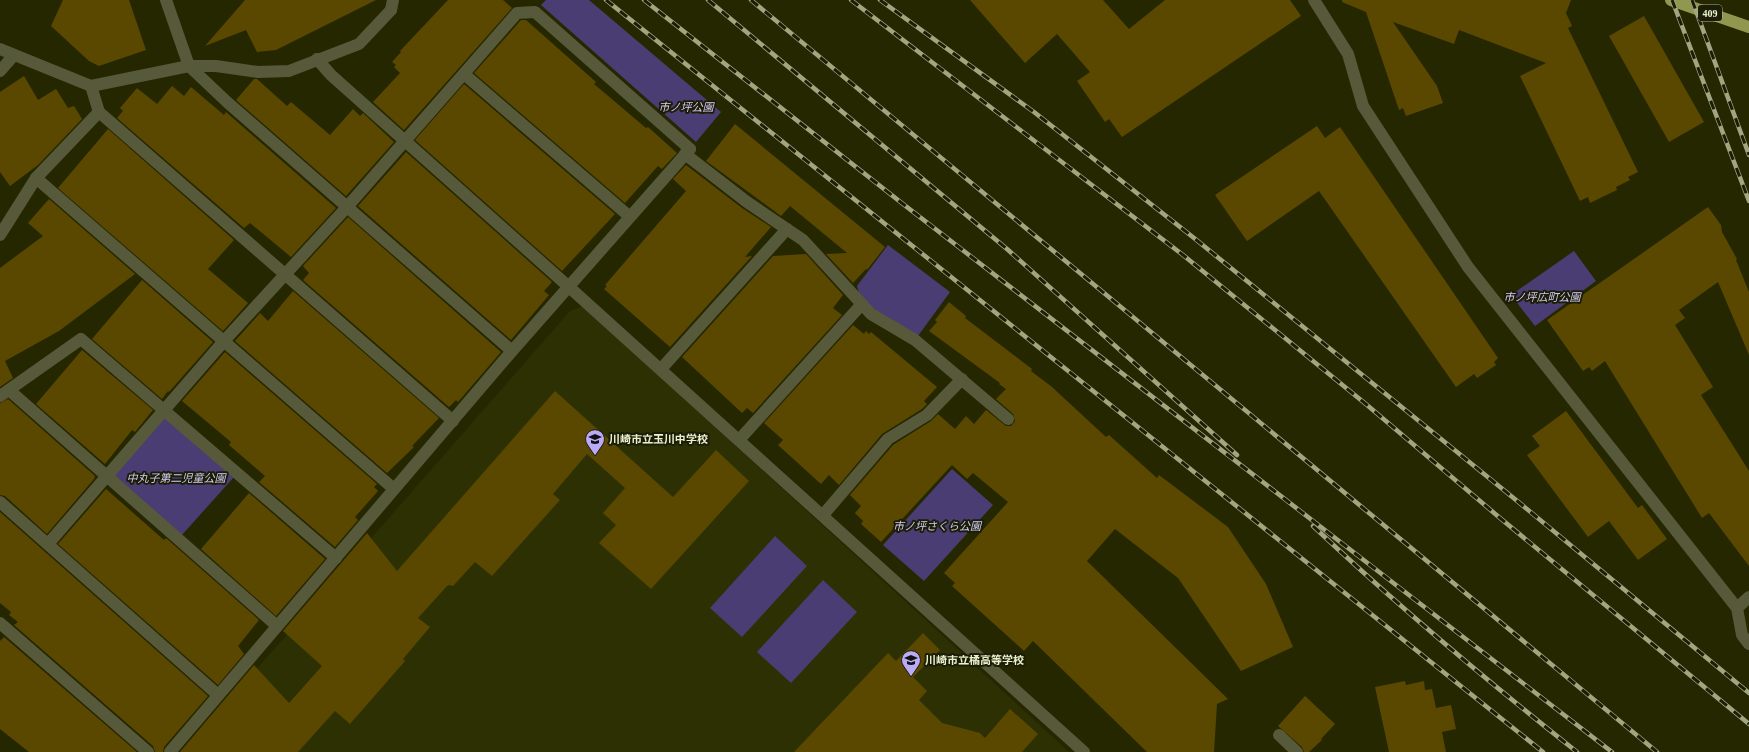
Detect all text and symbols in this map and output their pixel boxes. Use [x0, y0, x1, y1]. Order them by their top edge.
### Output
road number: 409 [1698, 5, 1722, 21]
park label: 市ノ坪公園 [659, 101, 715, 113]
park label: 市ノ坪広町公園 [1504, 291, 1582, 303]
school or university icon: 川崎市立玉川中学校 [584, 428, 606, 456]
place label: 川崎市立玉川中学校 [609, 433, 708, 445]
park label: 中丸子第二児童公園 [127, 472, 227, 484]
park label: 市ノ坪さくら公園 [893, 520, 983, 532]
school or university icon: 川崎市立橘高等学校 [900, 649, 922, 677]
place label: 川崎市立橘高等学校 [925, 654, 1024, 666]

